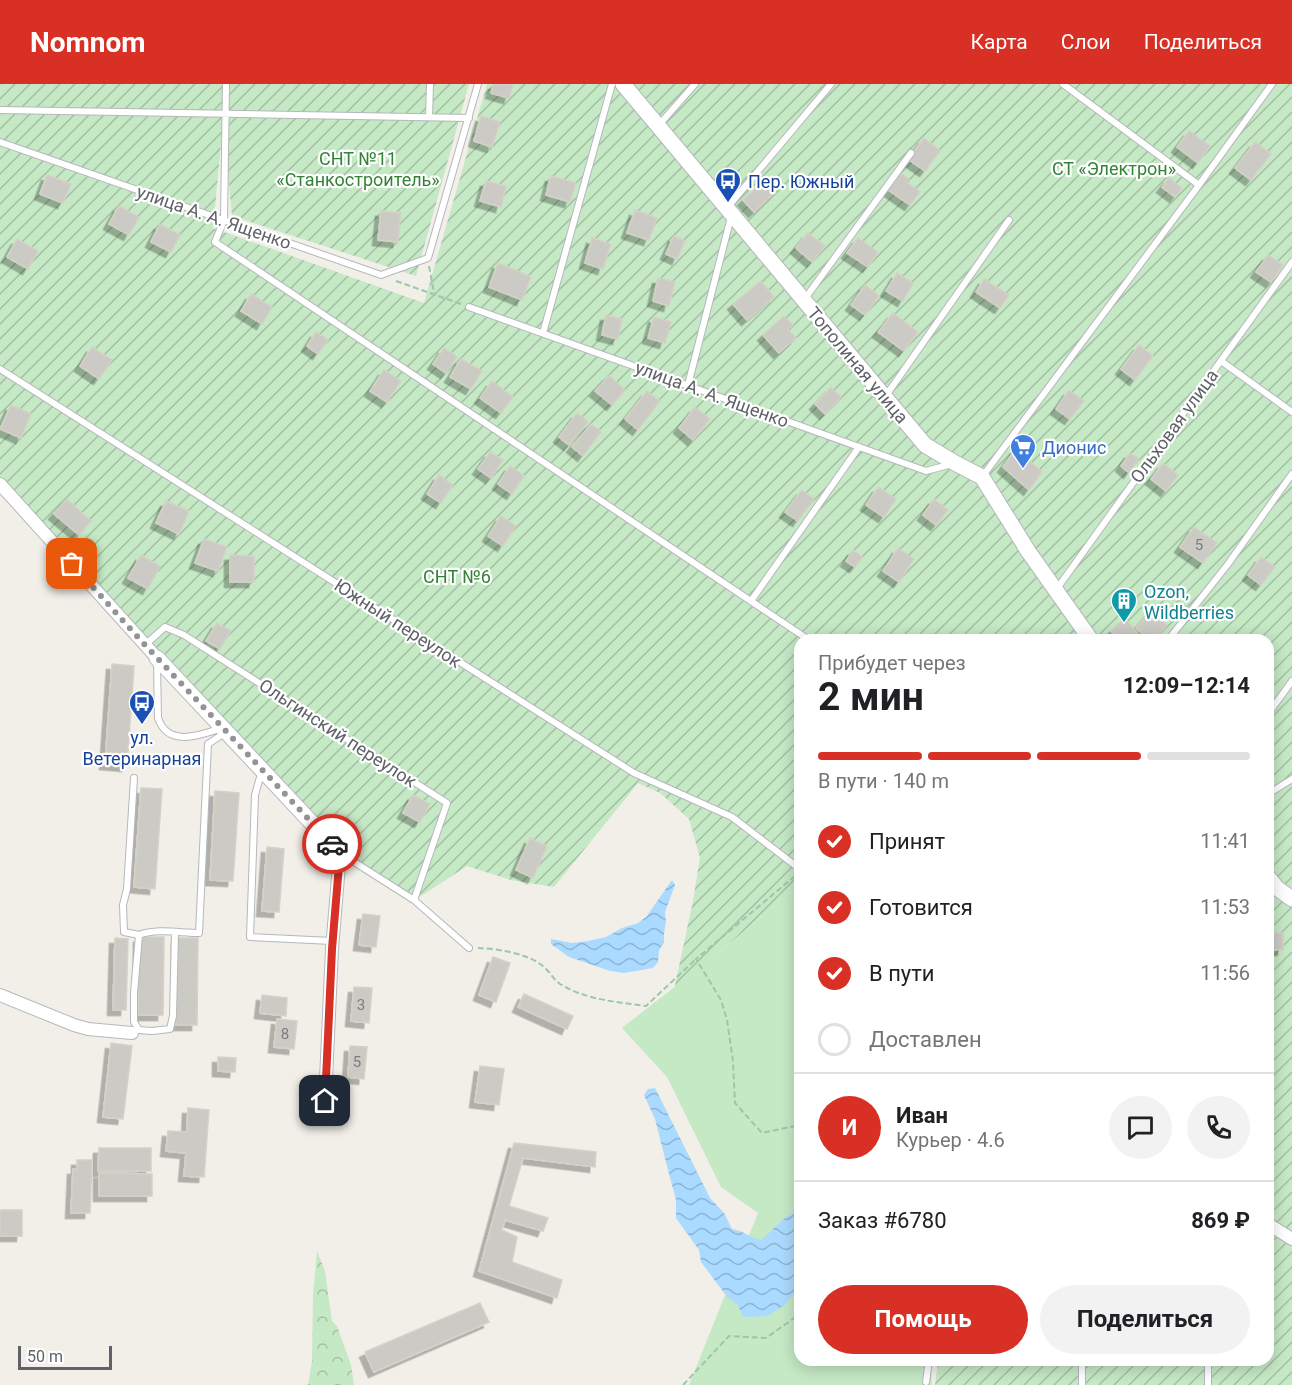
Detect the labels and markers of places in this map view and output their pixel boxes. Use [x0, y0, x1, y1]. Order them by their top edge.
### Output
bus stop icon: Пер. Южный [713, 166, 743, 204]
place label: Пер. Южный [748, 171, 854, 192]
supermarket icon: Дионис [1008, 432, 1038, 470]
place label: Дионис [1042, 437, 1106, 458]
pin [46, 538, 97, 589]
place label: Ozon, Wildberries [1144, 581, 1234, 623]
building icon: Ozon, Wildberries [1109, 586, 1139, 624]
bus stop icon: ул. Ветеринарная [127, 688, 157, 726]
place label: ул. Ветеринарная [83, 727, 202, 769]
pin [299, 1075, 350, 1126]

